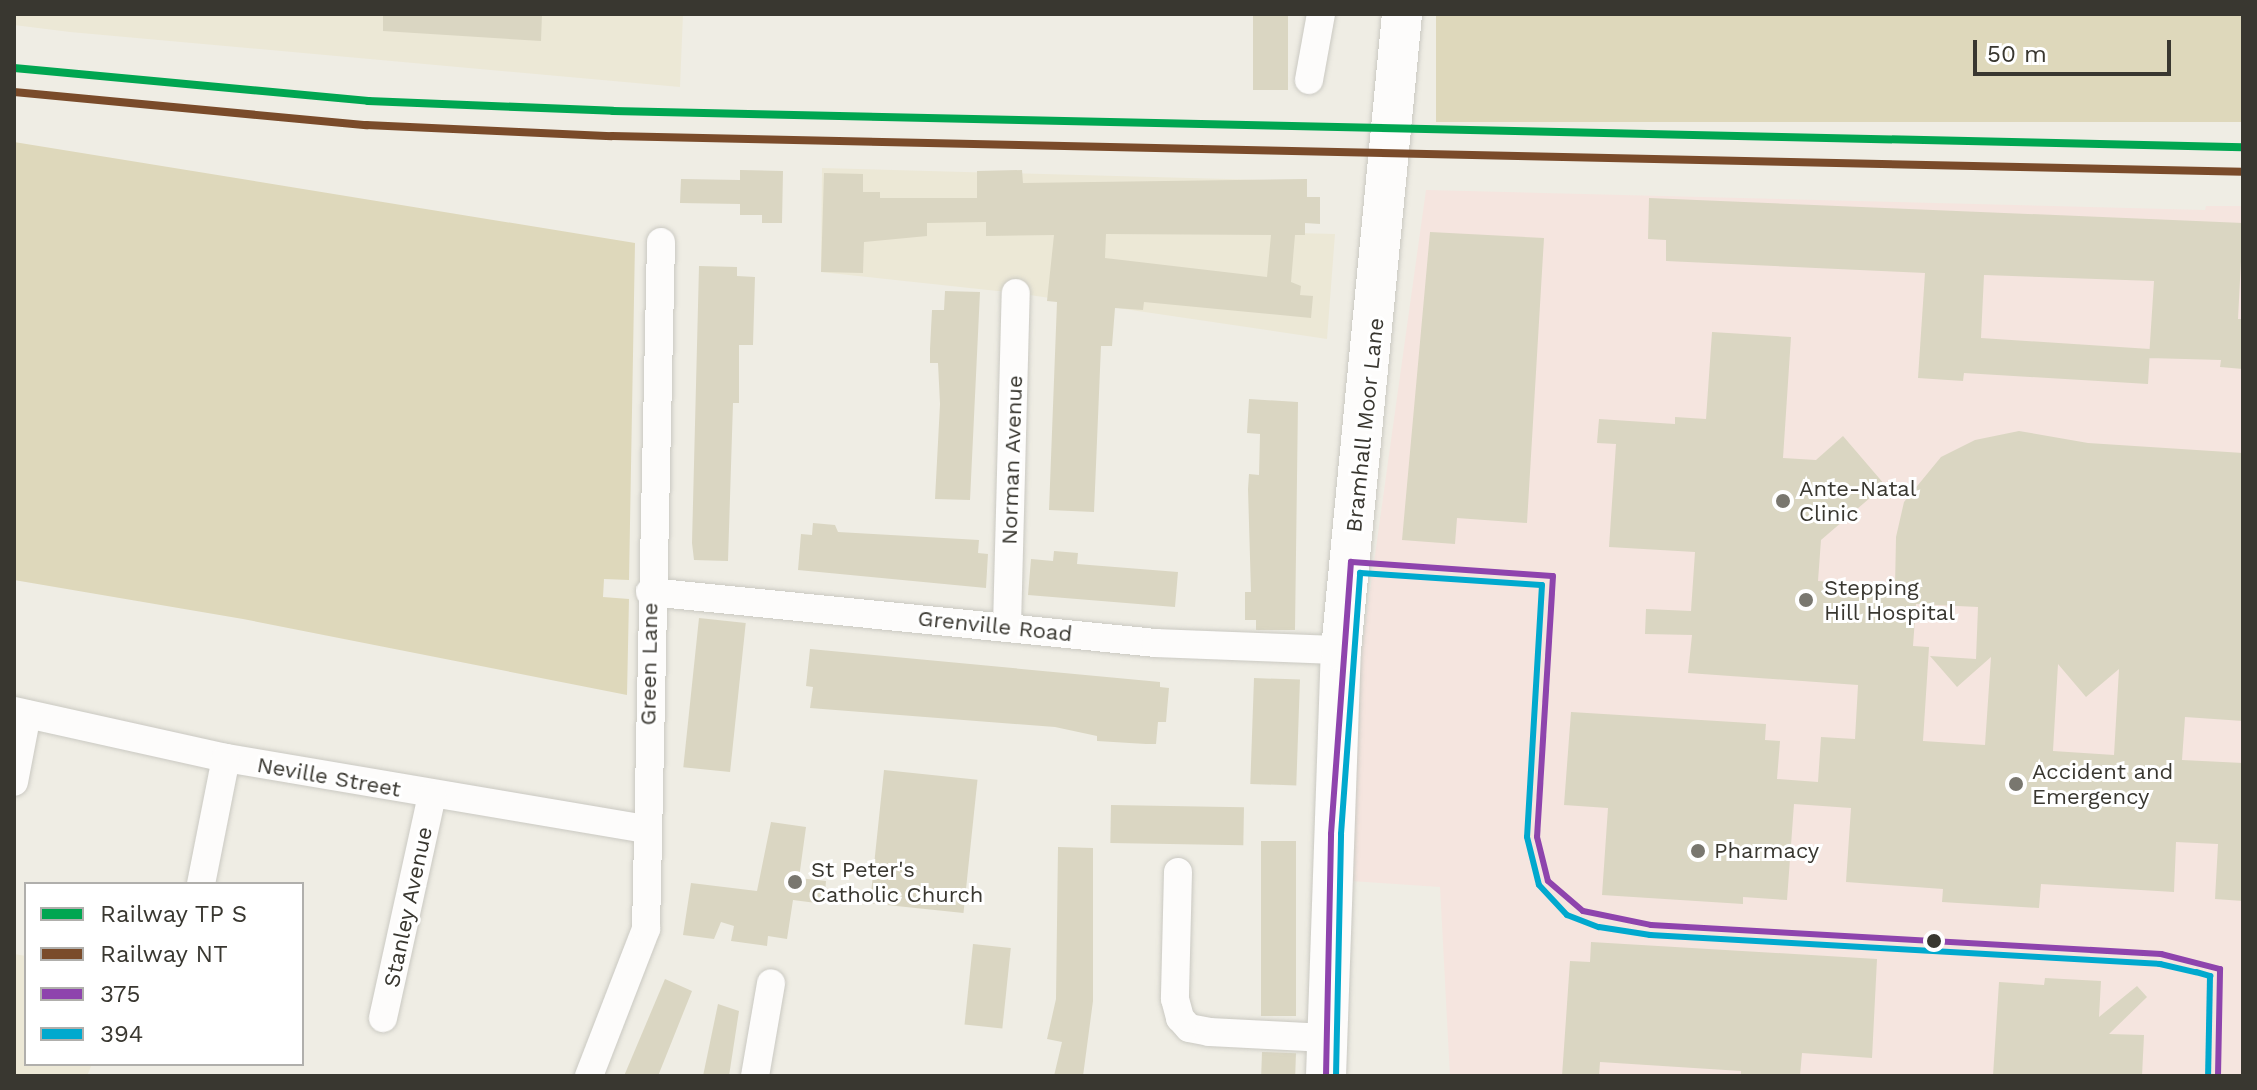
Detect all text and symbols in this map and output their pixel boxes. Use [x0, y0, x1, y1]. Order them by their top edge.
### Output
scale bar [1977, 24, 2175, 74]
text: 50 m [1987, 40, 2047, 68]
street label: Bramhall Moor Lane [1341, 316, 1389, 534]
street label: Norman Avenue [996, 374, 1028, 546]
place label: Ante-Natal Clinic [1799, 475, 1917, 526]
marker: Ante-Natal Clinic [1774, 492, 1792, 510]
place label: Stepping Hill Hospital [1824, 574, 1956, 626]
marker: Stepping Hill Hospital [1795, 589, 1817, 611]
street label: Green Lane [635, 602, 663, 726]
street label: Grenville Road [916, 605, 1074, 647]
street label: Neville Street [255, 751, 403, 803]
place label: Accident and Emergency [2032, 758, 2173, 810]
marker: Accident and Emergency [2007, 775, 2025, 793]
street label: Stanley Avenue [378, 824, 438, 990]
place label: Pharmacy [1714, 838, 1819, 864]
marker: Pharmacy [1689, 842, 1707, 860]
place label: St Peter's Catholic Church [811, 856, 983, 908]
marker: St Peter's Catholic Church [786, 873, 804, 891]
legend [24, 882, 304, 1066]
text: Railway TP S [100, 900, 247, 928]
unlabelled marker [1926, 933, 1942, 949]
text: Railway NT [100, 940, 228, 968]
text: 375 [100, 980, 140, 1008]
text: 394 [100, 1020, 143, 1048]

